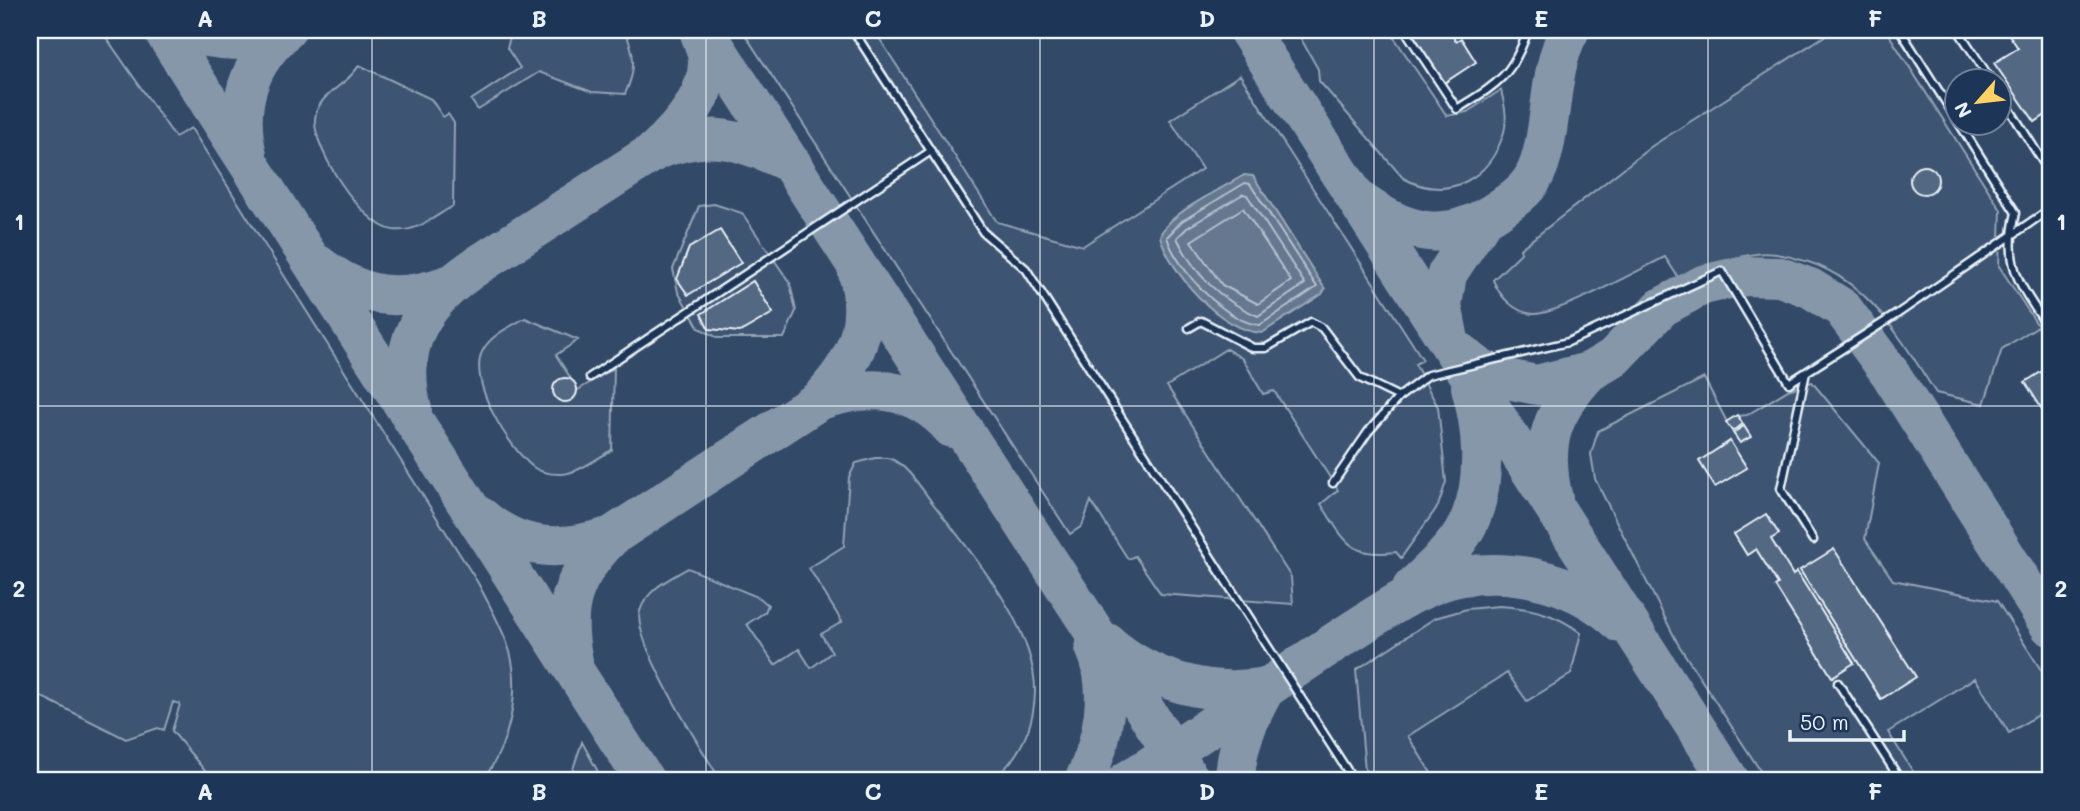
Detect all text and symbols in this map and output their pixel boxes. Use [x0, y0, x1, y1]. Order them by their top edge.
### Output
text: A [197, 3, 213, 33]
text: B [531, 3, 547, 33]
text: C [864, 3, 882, 33]
text: D [1199, 3, 1215, 33]
text: E [1534, 3, 1548, 33]
text: F [1868, 3, 1882, 33]
north arrow [1944, 66, 2014, 136]
text: N [1948, 98, 1977, 122]
text: 1 [14, 206, 24, 236]
text: 1 [2056, 206, 2066, 236]
text: 2 [13, 573, 25, 603]
text: 2 [2055, 573, 2067, 603]
scale bar [1790, 699, 1903, 743]
text: 50 m [1800, 708, 1849, 735]
text: A [197, 776, 213, 806]
text: B [531, 776, 547, 806]
text: C [864, 776, 882, 806]
text: D [1199, 776, 1215, 806]
text: E [1534, 776, 1548, 806]
text: F [1868, 776, 1882, 806]

